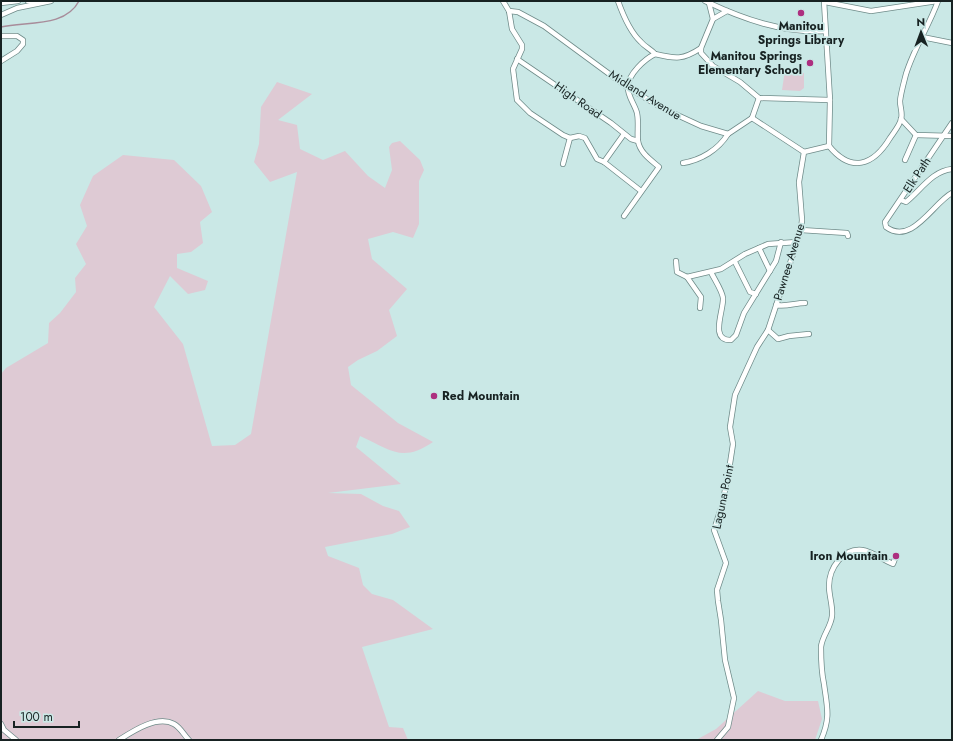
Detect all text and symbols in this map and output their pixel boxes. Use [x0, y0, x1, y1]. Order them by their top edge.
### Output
marker: Manitou Springs Library [796, 8, 806, 18]
north arrow [901, 12, 941, 52]
text: N [916, 14, 925, 30]
place label: Manitou Springs Library [758, 17, 845, 49]
place label: Manitou Springs Elementary School [698, 47, 803, 79]
marker: Manitou Springs Elementary School [805, 58, 815, 68]
street label: Midland Avenue [605, 66, 685, 124]
street label: High Road [551, 77, 605, 123]
street label: Elk Path [899, 154, 935, 196]
street label: Pawnee Avenue [769, 221, 809, 303]
place label: Red Mountain [442, 387, 520, 405]
marker: Red Mountain [429, 391, 439, 401]
street label: Laguna Point [707, 463, 739, 531]
place label: Iron Mountain [810, 547, 888, 565]
marker: Iron Mountain [891, 551, 901, 561]
scale bar [14, 703, 79, 729]
text: 100 m [20, 708, 53, 726]

